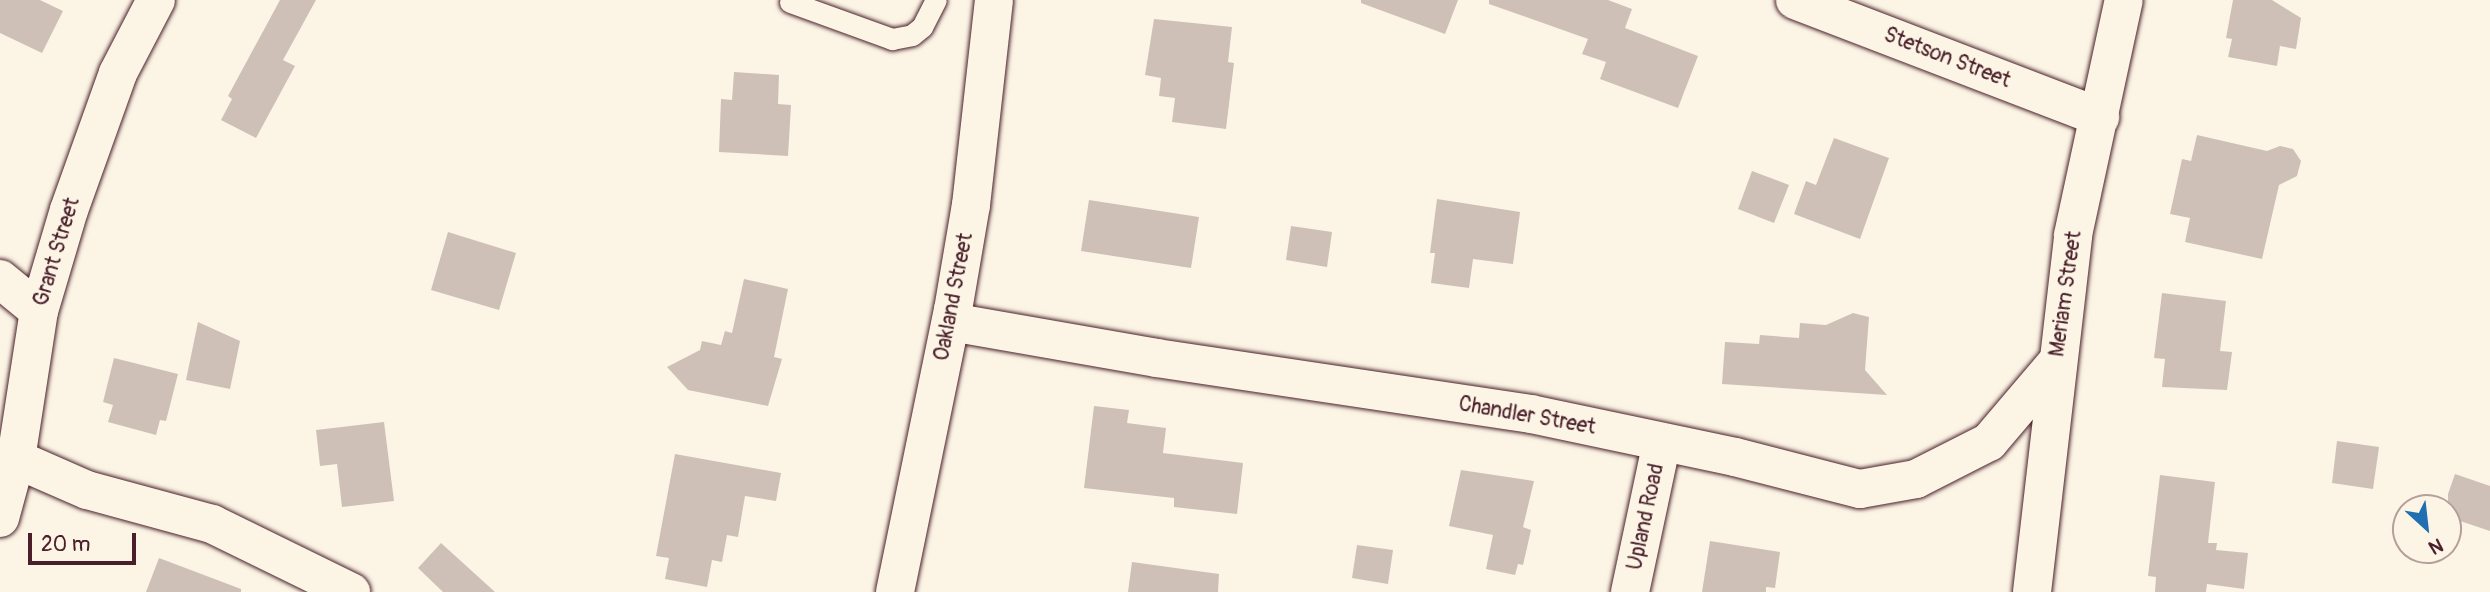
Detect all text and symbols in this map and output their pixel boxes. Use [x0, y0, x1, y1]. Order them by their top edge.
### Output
street label: Stetson Street [1880, 22, 2014, 94]
street label: Grant Street [29, 195, 85, 309]
street label: Meriam Street [2045, 230, 2087, 358]
street label: Oakland Street [929, 231, 979, 363]
street label: Chandler Street [1457, 392, 1597, 440]
street label: Upland Road [1622, 461, 1670, 573]
north arrow [2392, 494, 2462, 564]
scale bar [32, 518, 140, 562]
text: 20 m [41, 531, 90, 558]
text: N [2424, 532, 2447, 560]

